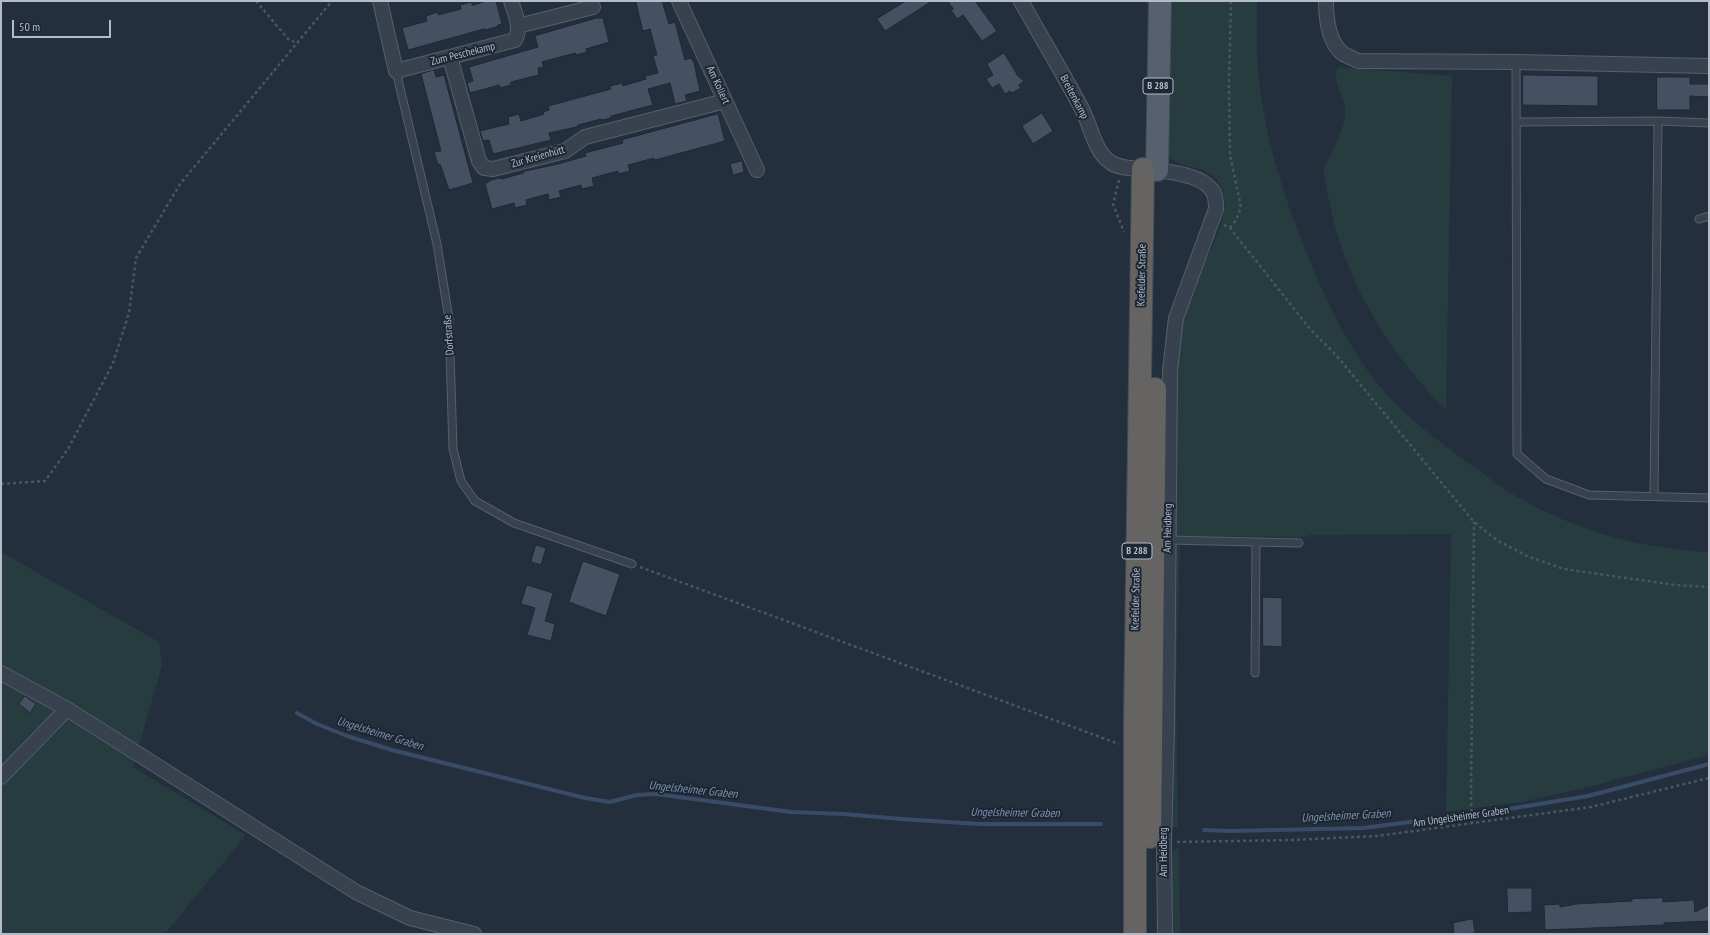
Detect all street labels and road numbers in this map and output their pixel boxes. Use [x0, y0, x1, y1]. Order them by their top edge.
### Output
street label: Zum Peschekamp [430, 40, 496, 68]
street label: Am Kollert [703, 64, 733, 106]
street label: Breitenkamp [1057, 73, 1091, 121]
road number: B 288 [1143, 78, 1173, 94]
street label: Zur Kreienhütt [510, 143, 566, 171]
street label: Krefelder Straße [1135, 244, 1149, 306]
street label: Dorfstraße [441, 314, 457, 356]
street label: Am Heidberg [1161, 503, 1175, 553]
road number: B 288 [1122, 543, 1152, 559]
street label: Krefelder Straße [1129, 568, 1143, 630]
street label: Am Ungelsheimer Graben [1412, 804, 1510, 830]
street label: Am Heidberg [1157, 827, 1171, 877]

